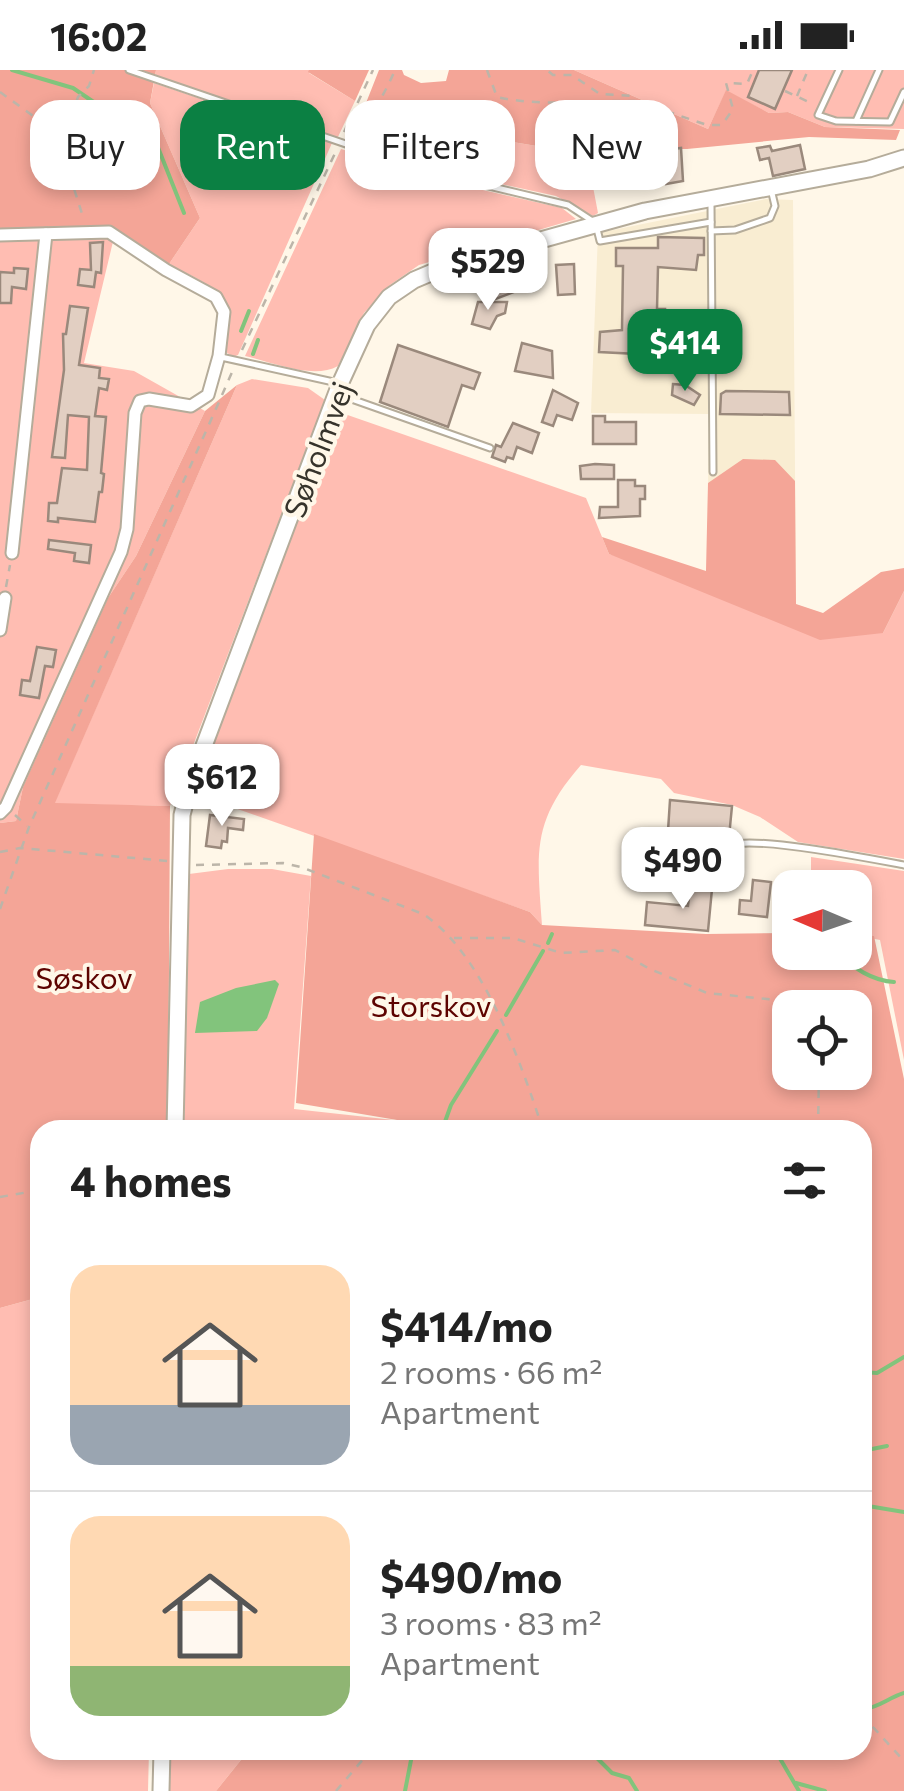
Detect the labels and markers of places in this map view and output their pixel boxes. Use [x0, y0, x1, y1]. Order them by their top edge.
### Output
pin: $529 [429, 228, 547, 313]
pin: $414 [626, 309, 744, 394]
pin: $612 [163, 744, 281, 829]
pin: $490 [624, 827, 742, 912]

